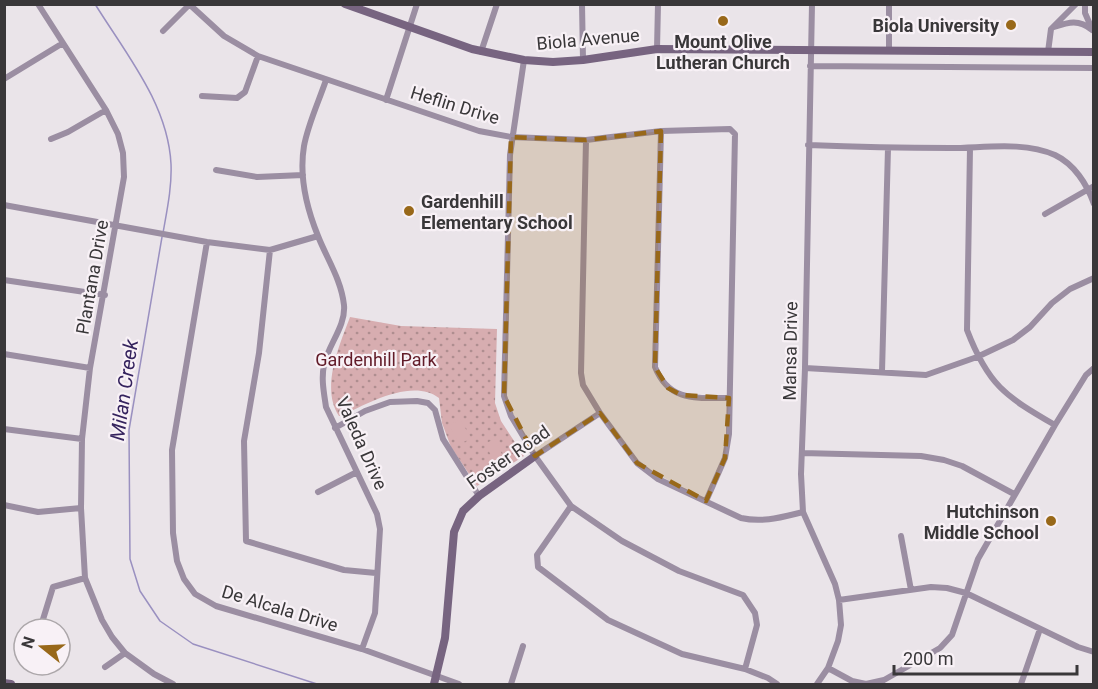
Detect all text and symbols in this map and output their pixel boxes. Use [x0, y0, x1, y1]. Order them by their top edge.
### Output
marker: Mount Olive Lutheran Church [716, 14, 730, 28]
place label: Biola University [873, 15, 1000, 36]
marker: Biola University [1004, 18, 1018, 32]
street label: Biola Avenue [536, 24, 640, 54]
place label: Mount Olive Lutheran Church [656, 31, 790, 73]
street label: Heflin Drive [408, 82, 502, 128]
place label: Gardenhill Elementary School [421, 191, 573, 233]
marker: Gardenhill Elementary School [402, 204, 416, 218]
street label: Plantana Drive [72, 218, 112, 336]
street label: Mansa Drive [779, 301, 801, 401]
water label: Milan Creek [105, 337, 143, 442]
park label: Gardenhill Park [315, 349, 438, 370]
street label: Valeda Drive [332, 393, 392, 493]
street label: Foster Road [462, 421, 554, 493]
place label: Hutchinson Middle School [924, 501, 1039, 543]
marker: Hutchinson Middle School [1044, 514, 1058, 528]
street label: De Alcala Drive [219, 580, 341, 636]
north arrow [12, 617, 72, 677]
text: N [17, 634, 39, 651]
scale bar [894, 638, 1077, 676]
text: 200 m [903, 648, 954, 669]

